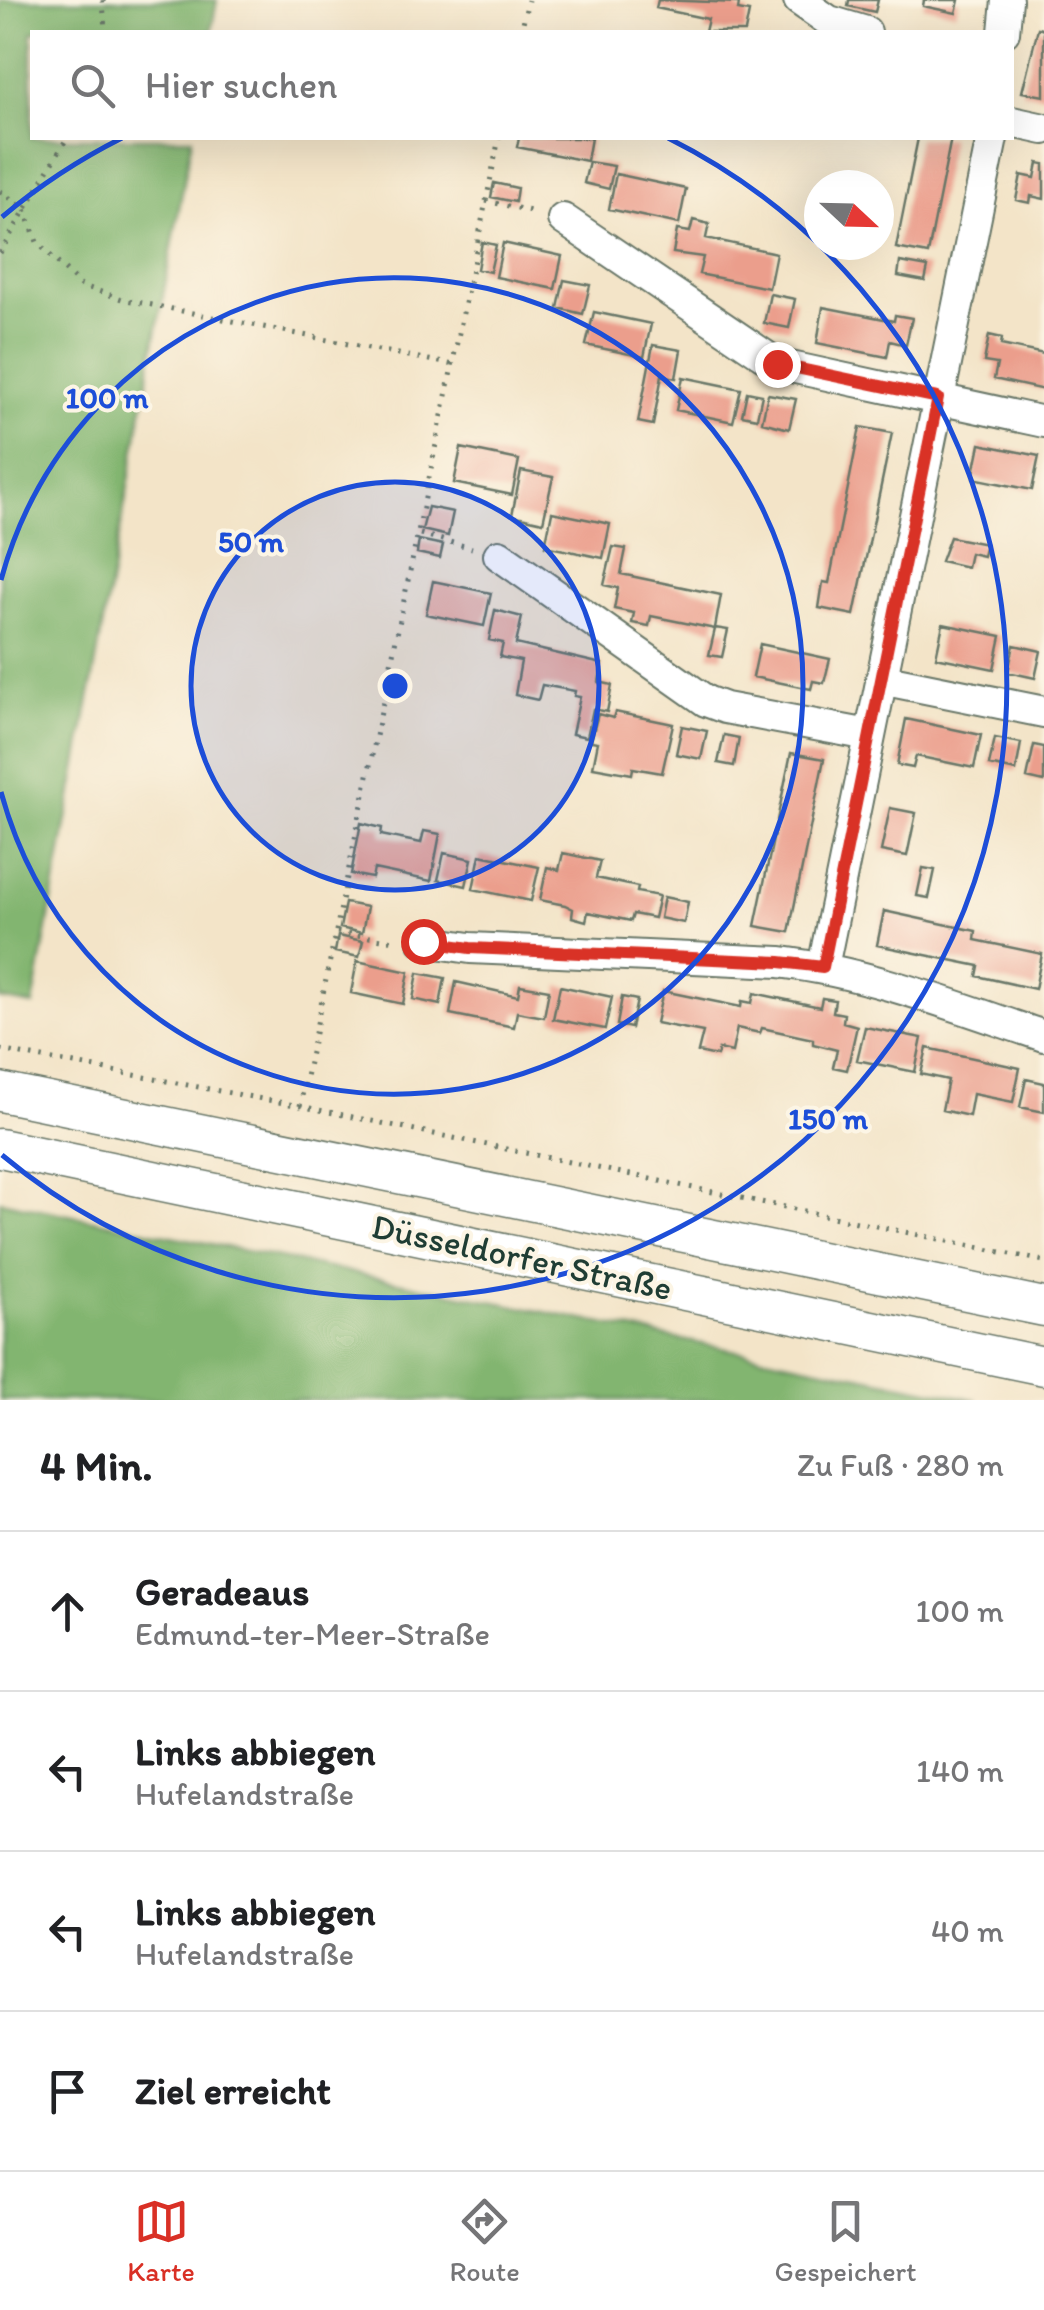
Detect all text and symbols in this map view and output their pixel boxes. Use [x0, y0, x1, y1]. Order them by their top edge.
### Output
search box [30, 30, 1014, 140]
icon: search [65, 58, 120, 113]
text: Hier suchen [145, 62, 337, 108]
north arrow [804, 170, 894, 260]
route end [755, 342, 801, 388]
text: 100 m [66, 379, 149, 416]
text: 50 m [218, 523, 285, 560]
centre of rings [377, 668, 413, 704]
route start [401, 919, 447, 965]
text: 150 m [788, 1100, 869, 1137]
street label: Düsseldorfer Straße [368, 1205, 676, 1309]
text: 4 Min. [40, 1440, 153, 1491]
text: Zu Fuß · 280 m [797, 1446, 1004, 1484]
text: Geradeaus [135, 1569, 309, 1615]
icon: ahead [40, 1584, 95, 1639]
text: 100 m [916, 1592, 1004, 1630]
text: Edmund-ter-Meer-Straße [135, 1615, 490, 1653]
text: Links abbiegen [135, 1729, 375, 1775]
icon: left [40, 1744, 95, 1799]
text: 140 m [916, 1752, 1004, 1790]
text: Hufelandstraße [135, 1775, 354, 1813]
text: Links abbiegen [135, 1889, 375, 1935]
icon: left [40, 1904, 95, 1959]
text: 40 m [931, 1912, 1004, 1950]
text: Hufelandstraße [135, 1935, 354, 1973]
icon: arrive [40, 2064, 95, 2119]
text: Ziel erreicht [135, 2068, 331, 2114]
tab: Karte [127, 2194, 195, 2288]
tab: Route [449, 2194, 520, 2288]
tab: Gespeichert [775, 2194, 917, 2288]

